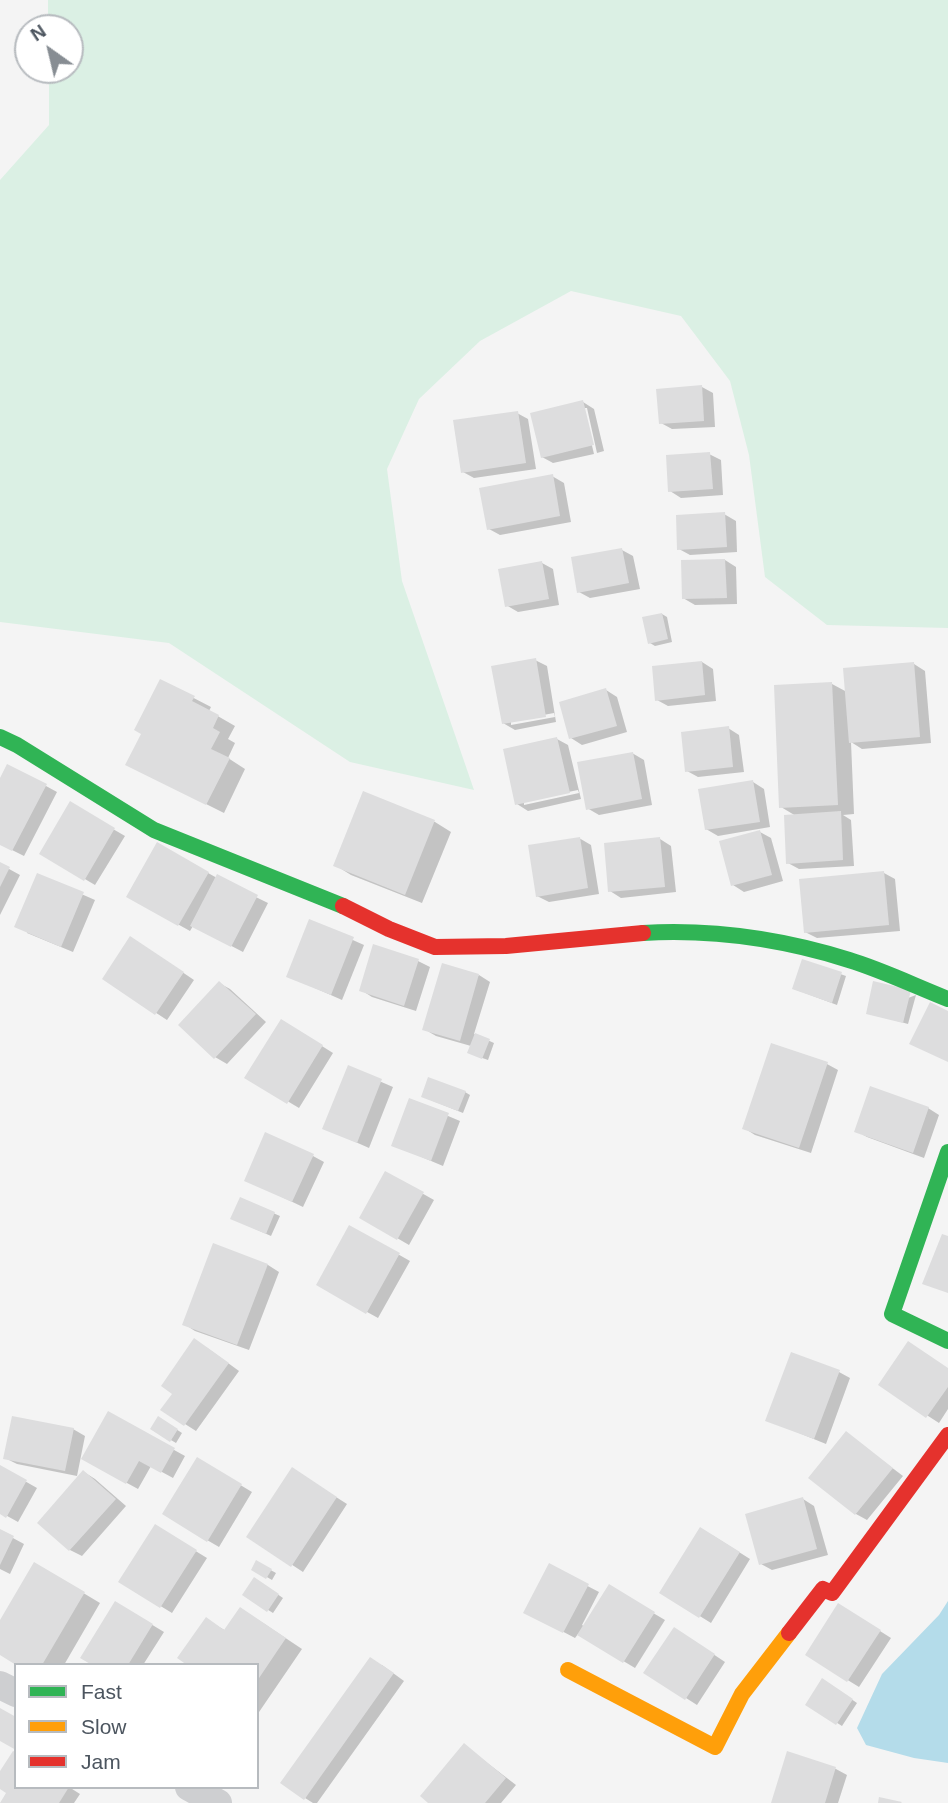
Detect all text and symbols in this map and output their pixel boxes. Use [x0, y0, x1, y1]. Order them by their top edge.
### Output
north arrow [14, 14, 84, 84]
text: N [27, 20, 50, 45]
legend [14, 1663, 259, 1789]
text: Fast [81, 1680, 122, 1703]
text: Slow [81, 1715, 127, 1738]
text: Jam [81, 1750, 121, 1773]

